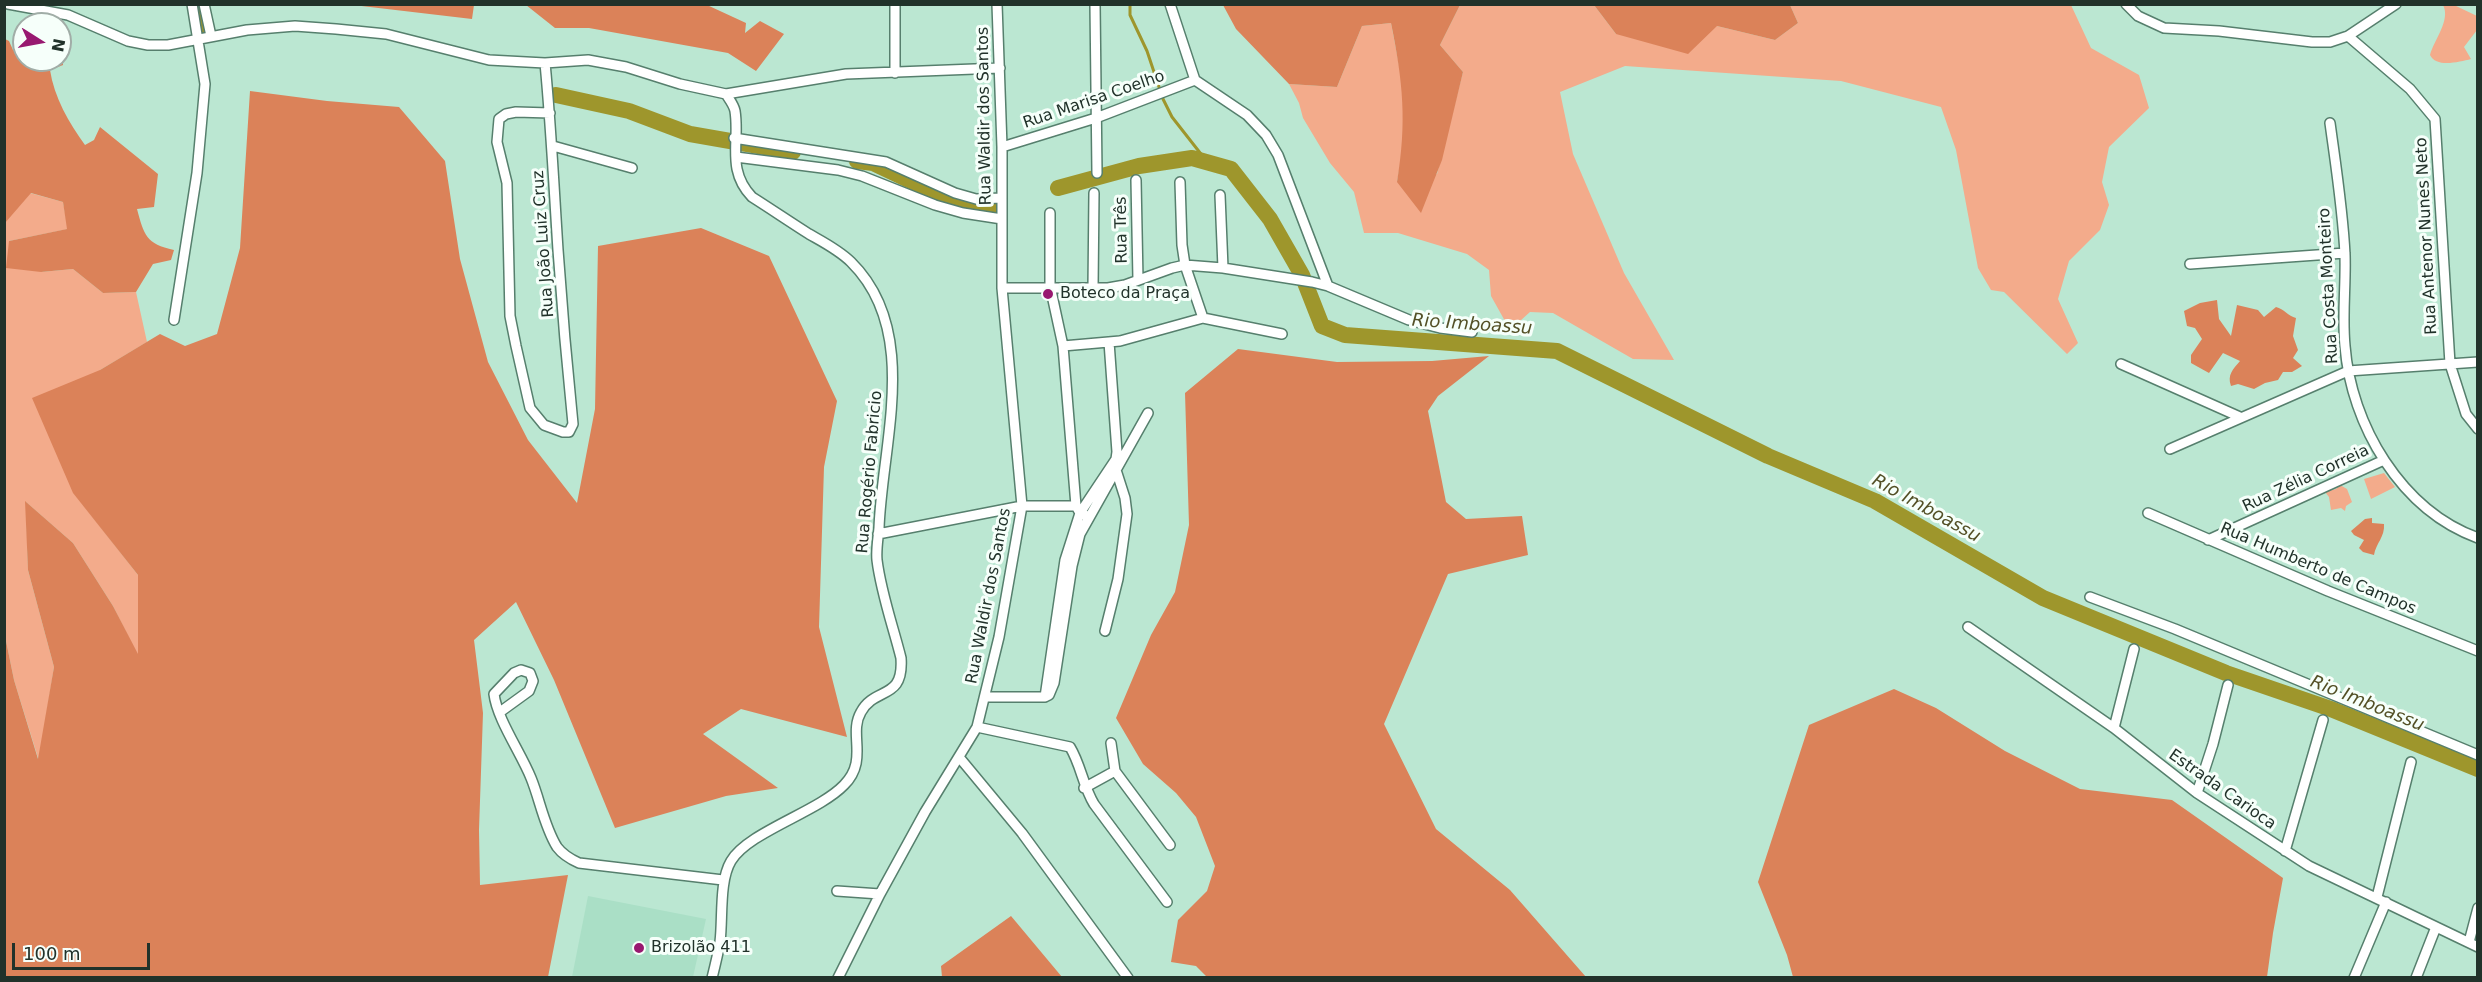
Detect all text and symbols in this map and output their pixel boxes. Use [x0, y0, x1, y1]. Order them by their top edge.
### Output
north arrow [12, 12, 72, 72]
street label: Rua Waldir dos Santos [974, 27, 996, 205]
text: N [48, 37, 69, 54]
street label: Rua Marisa Coelho [1021, 67, 1167, 133]
street label: Rua Antenor Nunes Neto [2412, 137, 2442, 335]
street label: Rua João Luiz Cruz [529, 170, 559, 318]
street label: Rua Três [1112, 196, 1132, 264]
street label: Rua Costa Monteiro [2315, 208, 2343, 364]
place label: Boteco da Praça [1060, 284, 1190, 304]
marker: Boteco da Praça [1041, 287, 1055, 301]
water label: Rio Imboassu [1411, 310, 1533, 340]
street label: Rua Rogério Fabricio [853, 390, 887, 554]
street label: Rua Zélia Correia [2240, 441, 2372, 517]
water label: Rio Imboassu [1868, 470, 1984, 548]
street label: Rua Waldir dos Santos [963, 507, 1015, 685]
street label: Rua Humberto de Campos [2217, 519, 2419, 619]
water label: Rio Imboassu [2307, 671, 2427, 737]
street label: Estrada Carioca [2165, 746, 2279, 834]
scale bar [15, 931, 153, 969]
place label: Brizolão 411 [651, 938, 751, 958]
marker: Brizolão 411 [632, 941, 646, 955]
text: 100 m [23, 943, 81, 964]

